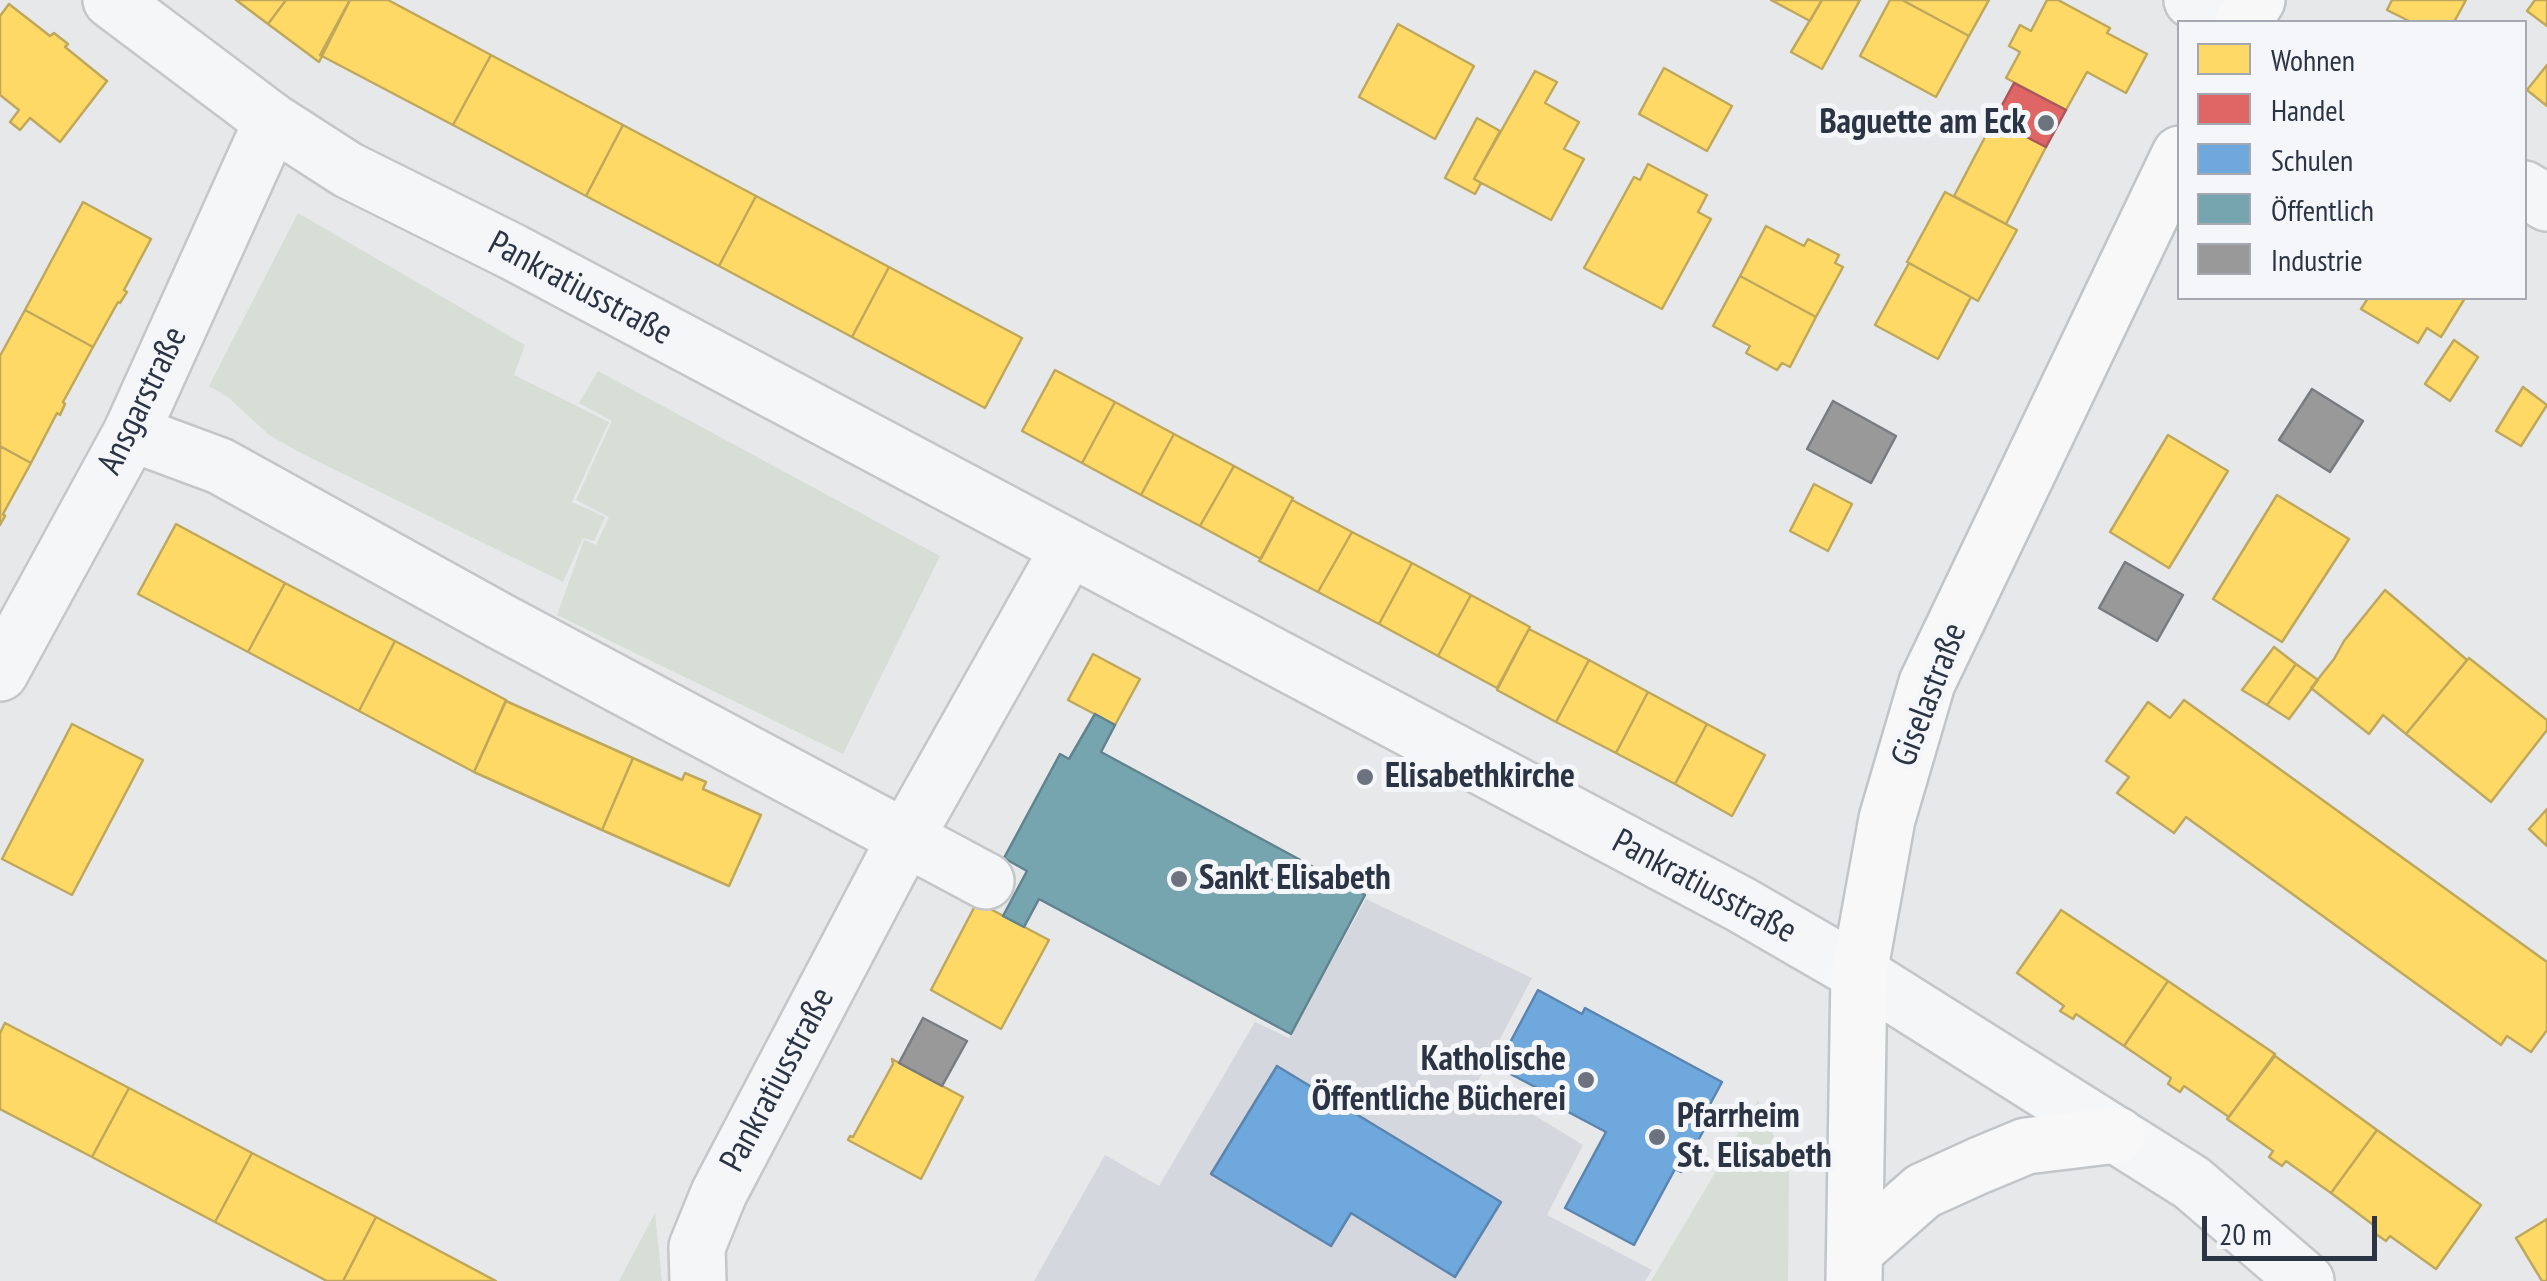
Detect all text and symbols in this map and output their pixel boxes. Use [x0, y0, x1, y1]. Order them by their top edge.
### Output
legend [2177, 20, 2527, 300]
text: Wohnen [2271, 40, 2355, 79]
text: Handel [2271, 90, 2345, 129]
place label: Baguette am Eck [1819, 102, 2026, 144]
marker: Baguette am Eck [2035, 112, 2057, 134]
text: Schulen [2271, 140, 2353, 179]
text: Öffentlich [2271, 190, 2374, 229]
street label: Pankratiusstraße [481, 223, 679, 355]
text: Industrie [2271, 240, 2363, 279]
street label: Ansgarstraße [89, 320, 197, 482]
street label: Giselastraße [1884, 618, 1976, 772]
place label: Elisabethkirche [1385, 756, 1575, 798]
marker: Elisabethkirche [1354, 766, 1376, 788]
street label: Pankratiusstraße [1605, 821, 1803, 953]
place label: Sankt Elisabeth [1199, 858, 1391, 900]
marker: Sankt Elisabeth [1168, 868, 1190, 890]
street label: Pankratiusstraße [712, 981, 844, 1179]
place label: Katholische Öffentliche Bücherei [1312, 1039, 1566, 1121]
marker: Katholische Öffentliche Bücherei [1575, 1069, 1597, 1091]
place label: Pfarrheim St. Elisabeth [1677, 1096, 1832, 1178]
marker: Pfarrheim St. Elisabeth [1646, 1126, 1668, 1148]
scale bar [2207, 1196, 2382, 1258]
text: 20 m [2219, 1214, 2272, 1253]

